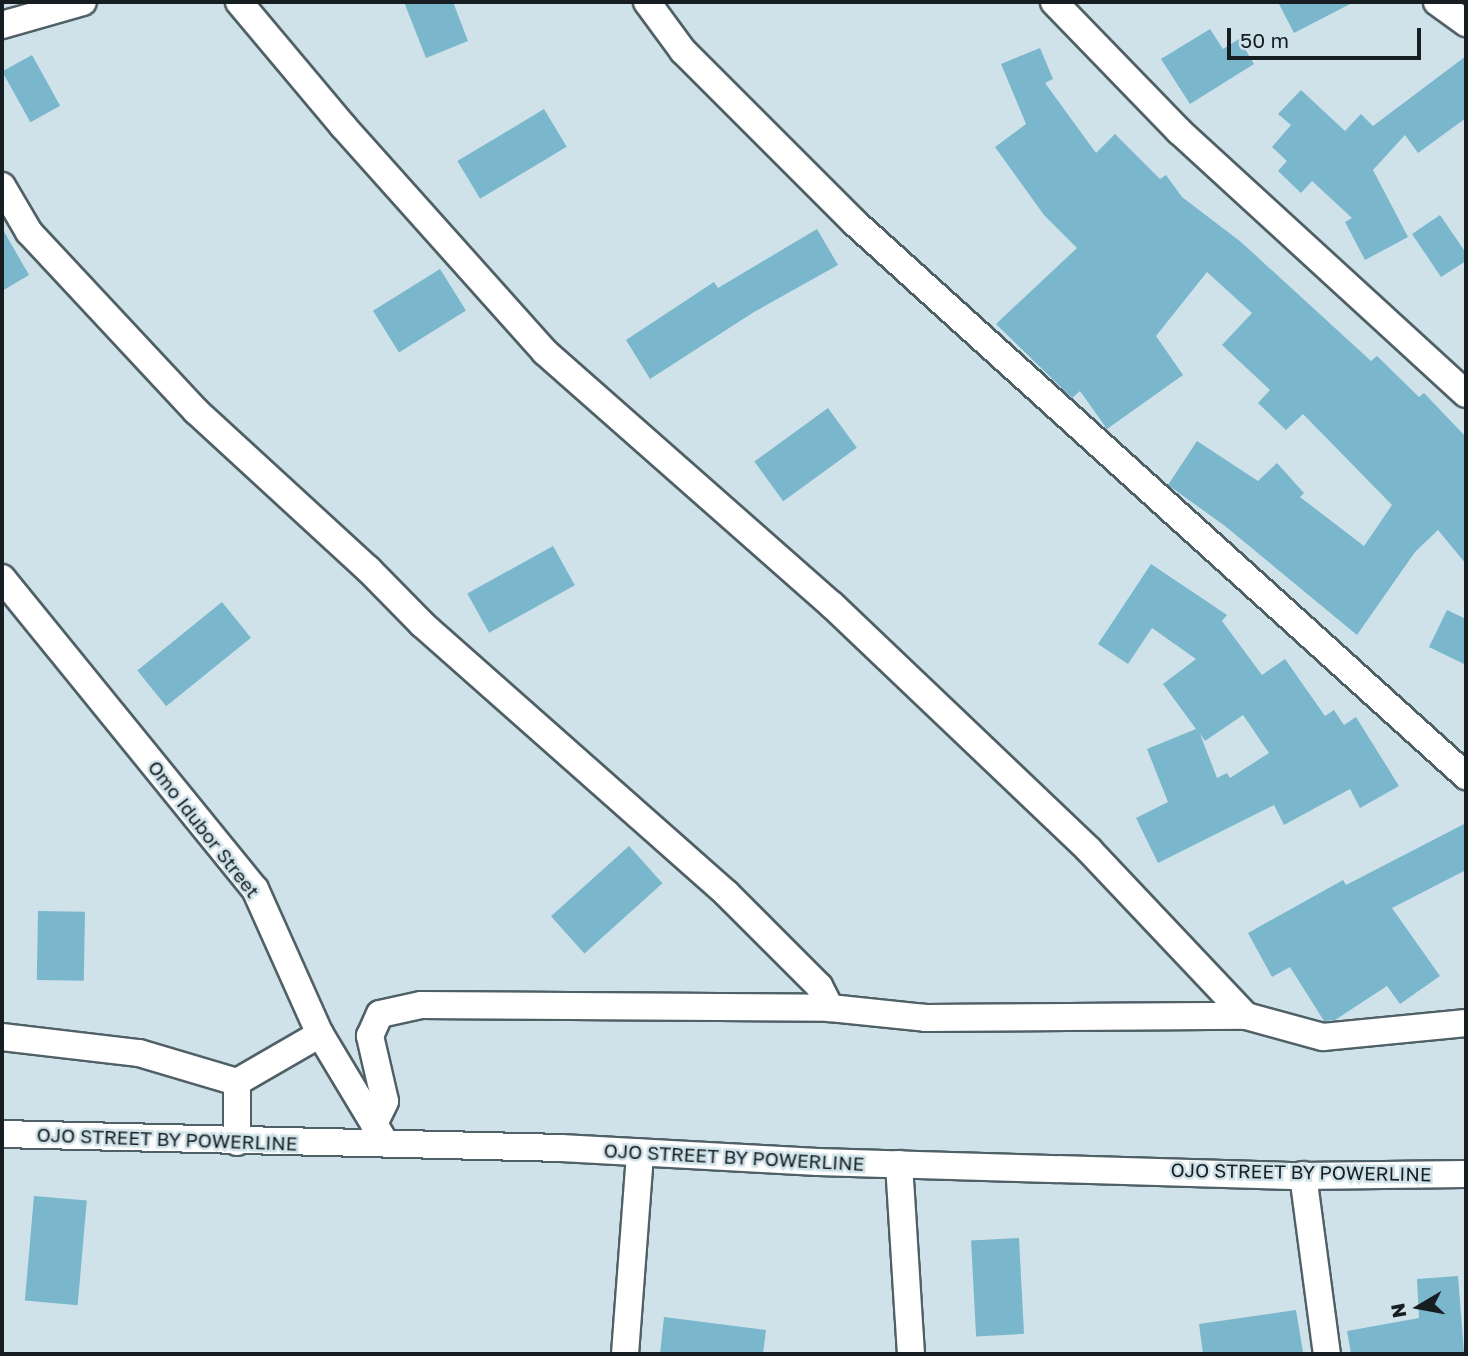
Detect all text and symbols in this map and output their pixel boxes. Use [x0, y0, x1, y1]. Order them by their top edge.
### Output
scale bar [1230, 14, 1424, 58]
text: 50 m [1240, 27, 1289, 53]
street label: Omo Idubor Street [143, 756, 265, 902]
street label: OJO STREET BY POWERLINE [36, 1123, 298, 1155]
street label: OJO STREET BY POWERLINE [603, 1139, 865, 1175]
street label: OJO STREET BY POWERLINE [1170, 1158, 1432, 1186]
north arrow [1384, 1272, 1454, 1342]
text: N [1385, 1302, 1410, 1320]

